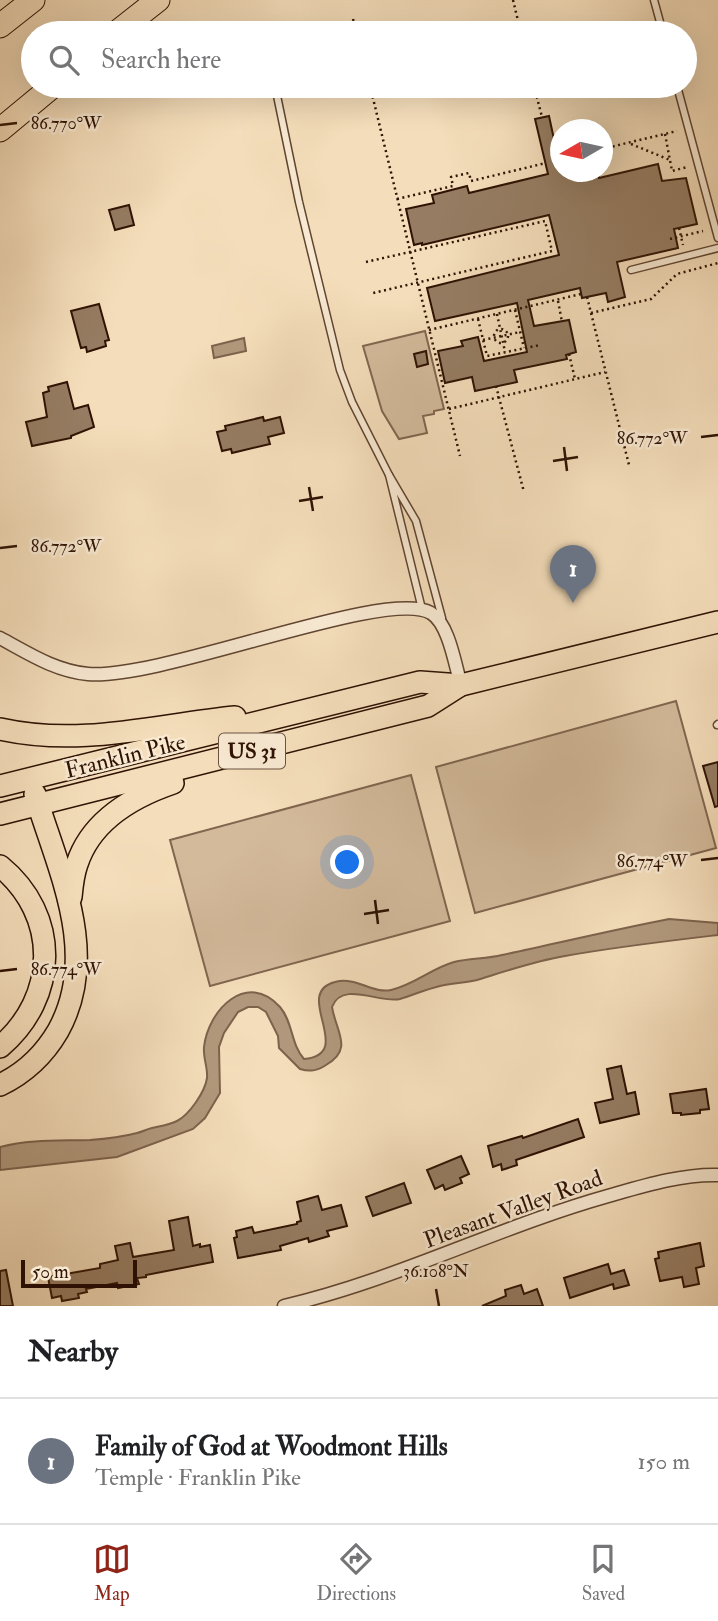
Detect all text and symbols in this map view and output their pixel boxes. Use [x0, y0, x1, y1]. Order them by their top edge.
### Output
search box [21, 21, 697, 98]
icon: search [45, 41, 83, 79]
text: Search here [101, 44, 221, 76]
text: 86.770°W [31, 112, 102, 135]
north arrow [550, 119, 613, 182]
text: 86.772°W [617, 427, 688, 450]
text: 86.772°W [31, 535, 102, 558]
pin: 1 [550, 545, 596, 603]
street label: Franklin Pike [62, 727, 189, 785]
road number: US 31 [219, 734, 285, 768]
your location [330, 845, 364, 879]
text: 86.774°W [617, 850, 688, 873]
text: 86.774°W [31, 958, 102, 981]
street label: Pleasant Valley Road [420, 1163, 606, 1255]
scale bar [21, 1257, 136, 1289]
text: 50 m [32, 1260, 69, 1284]
text: 36.108°N [403, 1260, 469, 1283]
text: Nearby [28, 1333, 118, 1370]
text: Family of God at Woodmont Hills [95, 1431, 448, 1463]
text: 1 [47, 1447, 55, 1476]
text: 150 m [637, 1447, 690, 1476]
text: Temple · Franklin Pike [95, 1463, 301, 1492]
tab: Map [93, 1540, 131, 1606]
tab: Directions [316, 1540, 396, 1606]
tab: Saved [582, 1540, 625, 1606]

